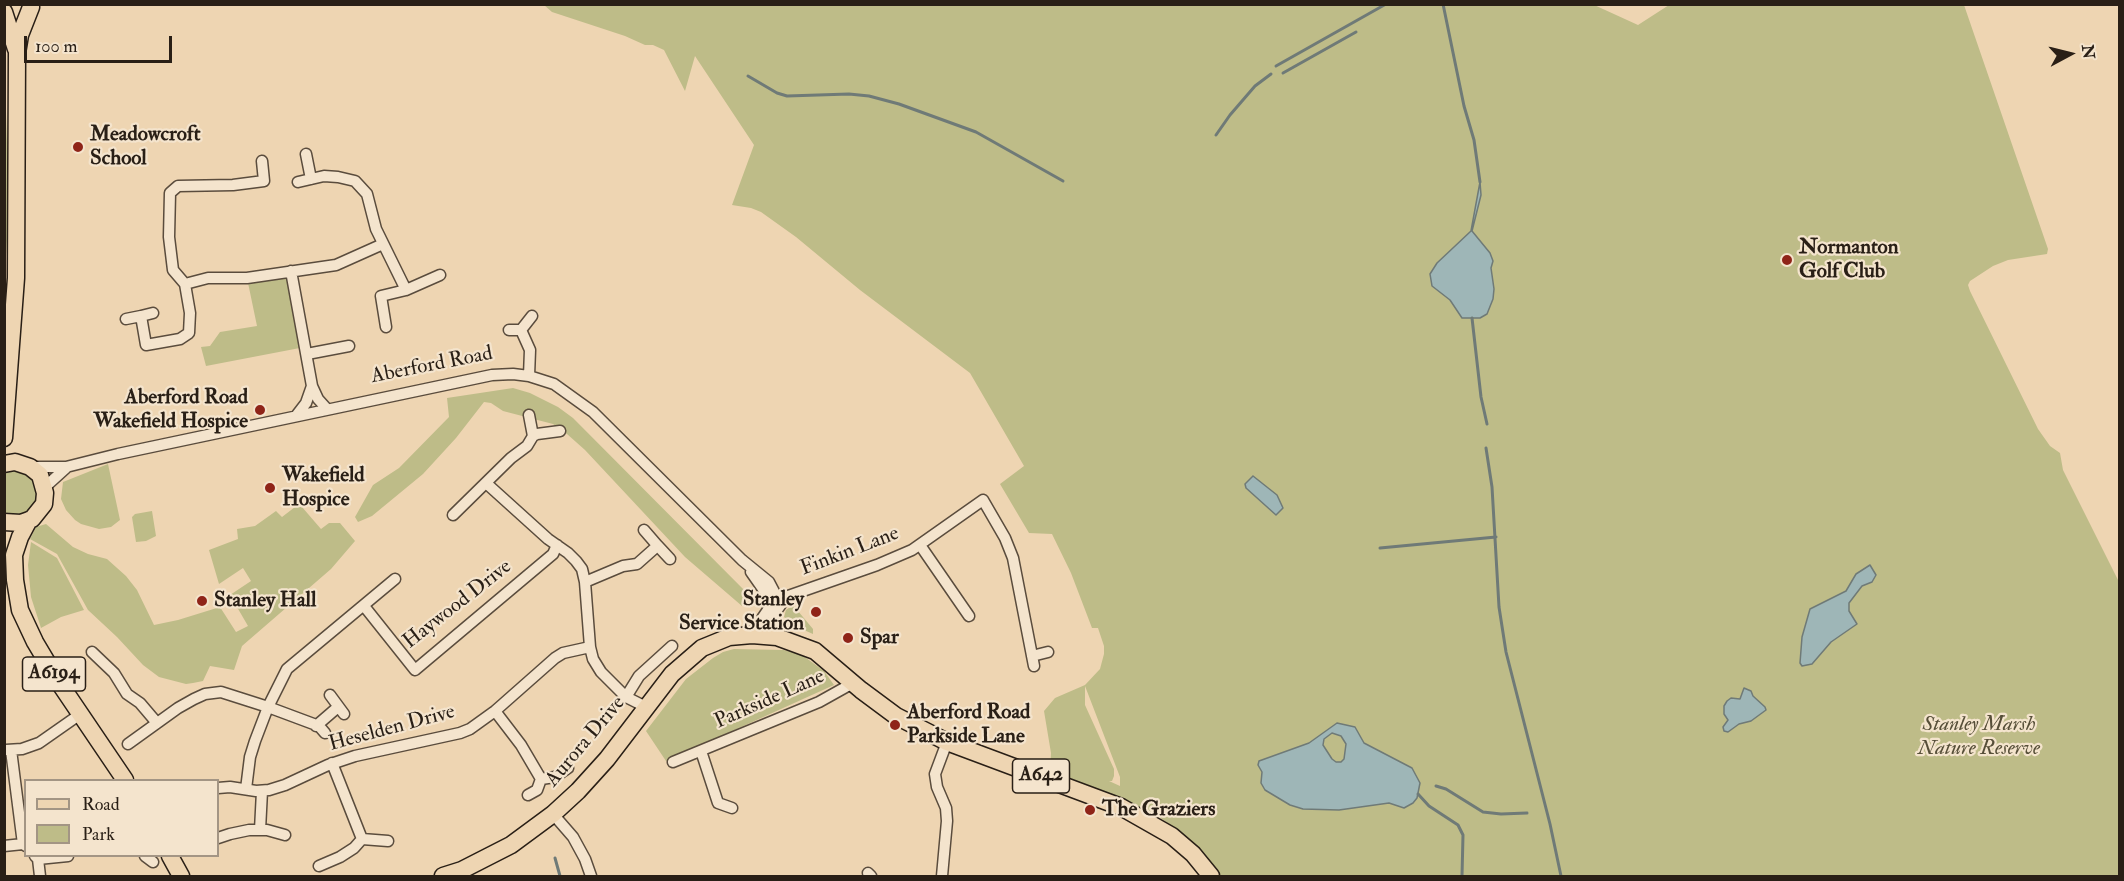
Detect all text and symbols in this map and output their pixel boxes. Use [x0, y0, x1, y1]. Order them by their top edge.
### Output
scale bar [27, 24, 176, 62]
north arrow [2040, 24, 2100, 84]
text: 100 m [35, 35, 78, 58]
text: N [2077, 43, 2099, 60]
place label: Meadowcroft School [90, 122, 200, 172]
marker: Meadowcroft School [71, 140, 85, 154]
place label: Normanton Golf Club [1799, 235, 1899, 285]
marker: Normanton Golf Club [1780, 253, 1794, 267]
street label: Aberford Road [369, 342, 495, 390]
place label: Aberford Road Wakefield Hospice [93, 385, 248, 435]
marker: Aberford Road Wakefield Hospice [253, 403, 267, 417]
place label: Wakefield Hospice [282, 463, 365, 513]
marker: Wakefield Hospice [263, 481, 277, 495]
street label: Finkin Lane [797, 522, 903, 582]
street label: Haywood Drive [399, 555, 517, 655]
place label: Stanley Service Station [679, 587, 804, 637]
place label: Stanley Hall [214, 588, 316, 614]
marker: Stanley Hall [195, 594, 209, 608]
marker: Stanley Service Station [809, 605, 823, 619]
place label: Spar [860, 625, 899, 651]
marker: Spar [841, 631, 855, 645]
road number: A6194 [22, 657, 86, 691]
street label: Parkside Lane [711, 665, 829, 735]
street label: Aurora Drive [541, 691, 631, 793]
street label: Heselden Drive [326, 700, 458, 758]
place label: Aberford Road Parkside Lane [907, 700, 1030, 750]
park label: Stanley Marsh Nature Reserve [1918, 712, 2040, 762]
marker: Aberford Road Parkside Lane [888, 718, 902, 732]
road number: A642 [1012, 759, 1070, 793]
legend [24, 779, 219, 857]
text: Road [82, 793, 120, 816]
place label: The Graziers [1102, 797, 1215, 823]
marker: The Graziers [1083, 803, 1097, 817]
text: Park [82, 823, 115, 846]

